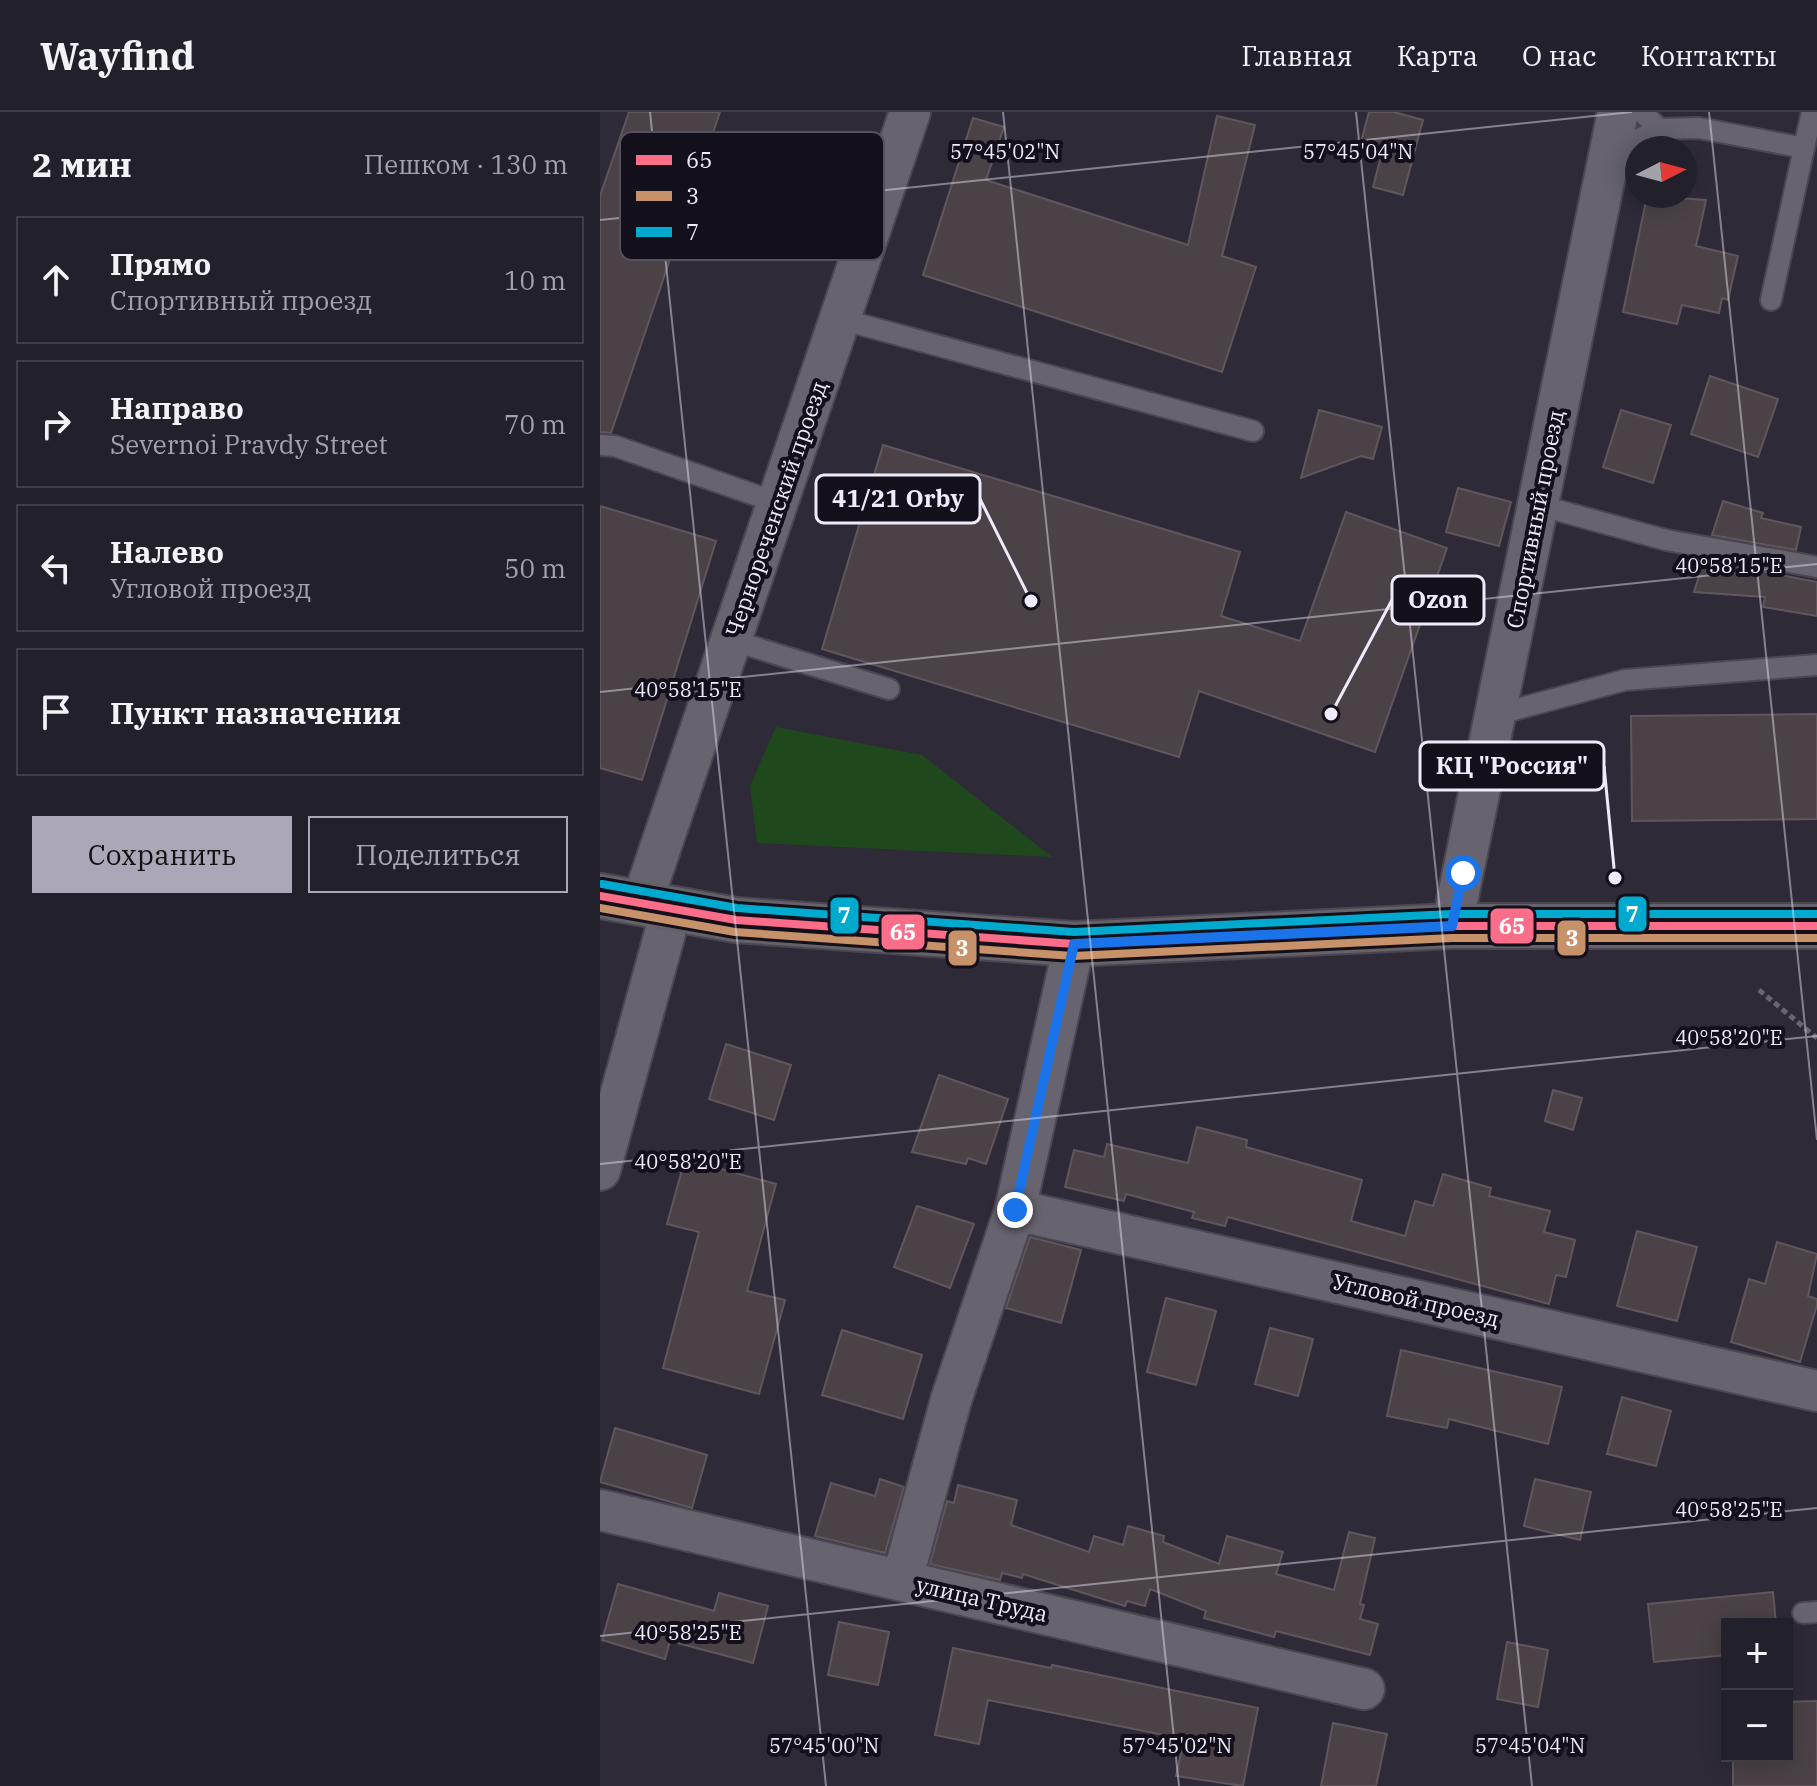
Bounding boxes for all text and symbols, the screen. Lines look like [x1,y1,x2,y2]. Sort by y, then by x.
text: Wayfind [40,31,195,80]
text: Главная [1241,37,1353,74]
text: Карта [1397,37,1478,74]
text: О нас [1522,37,1597,74]
text: Контакты [1641,37,1777,74]
legend [620,132,884,260]
north arrow [1625,136,1697,208]
text: 57°45'02"N [950,138,1060,165]
text: 57°45'04"N [1303,138,1413,165]
text: 2 мин [32,142,132,186]
text: 65 [686,145,712,174]
text: Пешком · 130 m [364,147,568,181]
text: 3 [686,181,699,210]
text: 7 [686,217,699,246]
text: Прямо [110,244,211,283]
icon: ahead [34,258,78,302]
text: 10 m [504,263,566,297]
text: Спортивный проезд [110,283,372,317]
street label: Чернореченский проезд [718,377,833,641]
text: Направо [110,388,244,427]
icon: right [34,402,78,446]
text: 70 m [504,407,566,441]
street label: Спортивный проезд [1499,407,1570,631]
text: Severnoi Pravdy Street [110,427,388,461]
callout: 41/21 Orby [816,475,980,523]
text: 41/21 Orby [832,482,964,514]
text: Налево [110,532,224,571]
icon: left [34,546,78,590]
text: 50 m [504,551,566,585]
text: 40°58'15"E [1675,552,1783,579]
text: Угловой проезд [110,571,311,605]
callout: Ozon [1392,576,1484,624]
text: Ozon [1408,583,1468,615]
text: 40°58'15"E [634,676,742,703]
icon: arrive [34,690,78,734]
text: Пункт назначения [110,693,401,732]
callout: КЦ "Россия" [1420,742,1604,790]
text: КЦ "Россия" [1436,749,1588,781]
button: Сохранить [32,816,292,893]
button: Поделиться [308,816,568,893]
route start [1445,855,1481,891]
line badge: 7 [1617,895,1648,933]
line badge: 7 [829,896,860,935]
text: 7 [1625,899,1639,928]
text: 7 [837,900,851,929]
line badge: 65 [1489,907,1535,945]
text: 65 [1499,911,1525,940]
line badge: 65 [880,913,926,951]
text: 65 [890,917,916,946]
line badge: 3 [1556,919,1587,957]
text: 3 [1565,923,1579,952]
line badge: 3 [947,929,978,967]
text: 3 [955,933,969,962]
text: 40°58'20"E [1675,1024,1783,1051]
text: 40°58'20"E [634,1148,742,1175]
route end [997,1192,1033,1228]
street label: Угловой проезд [1330,1266,1502,1333]
text: 40°58'25"E [1675,1496,1783,1523]
street label: улица Труда [914,1569,1051,1628]
map controls [1721,1618,1793,1762]
button: + [1721,1618,1793,1690]
text: 40°58'25"E [634,1619,742,1646]
button: − [1721,1690,1793,1762]
text: 57°45'00"N [769,1732,879,1759]
text: 57°45'02"N [1122,1732,1232,1759]
text: 57°45'04"N [1475,1732,1585,1759]

